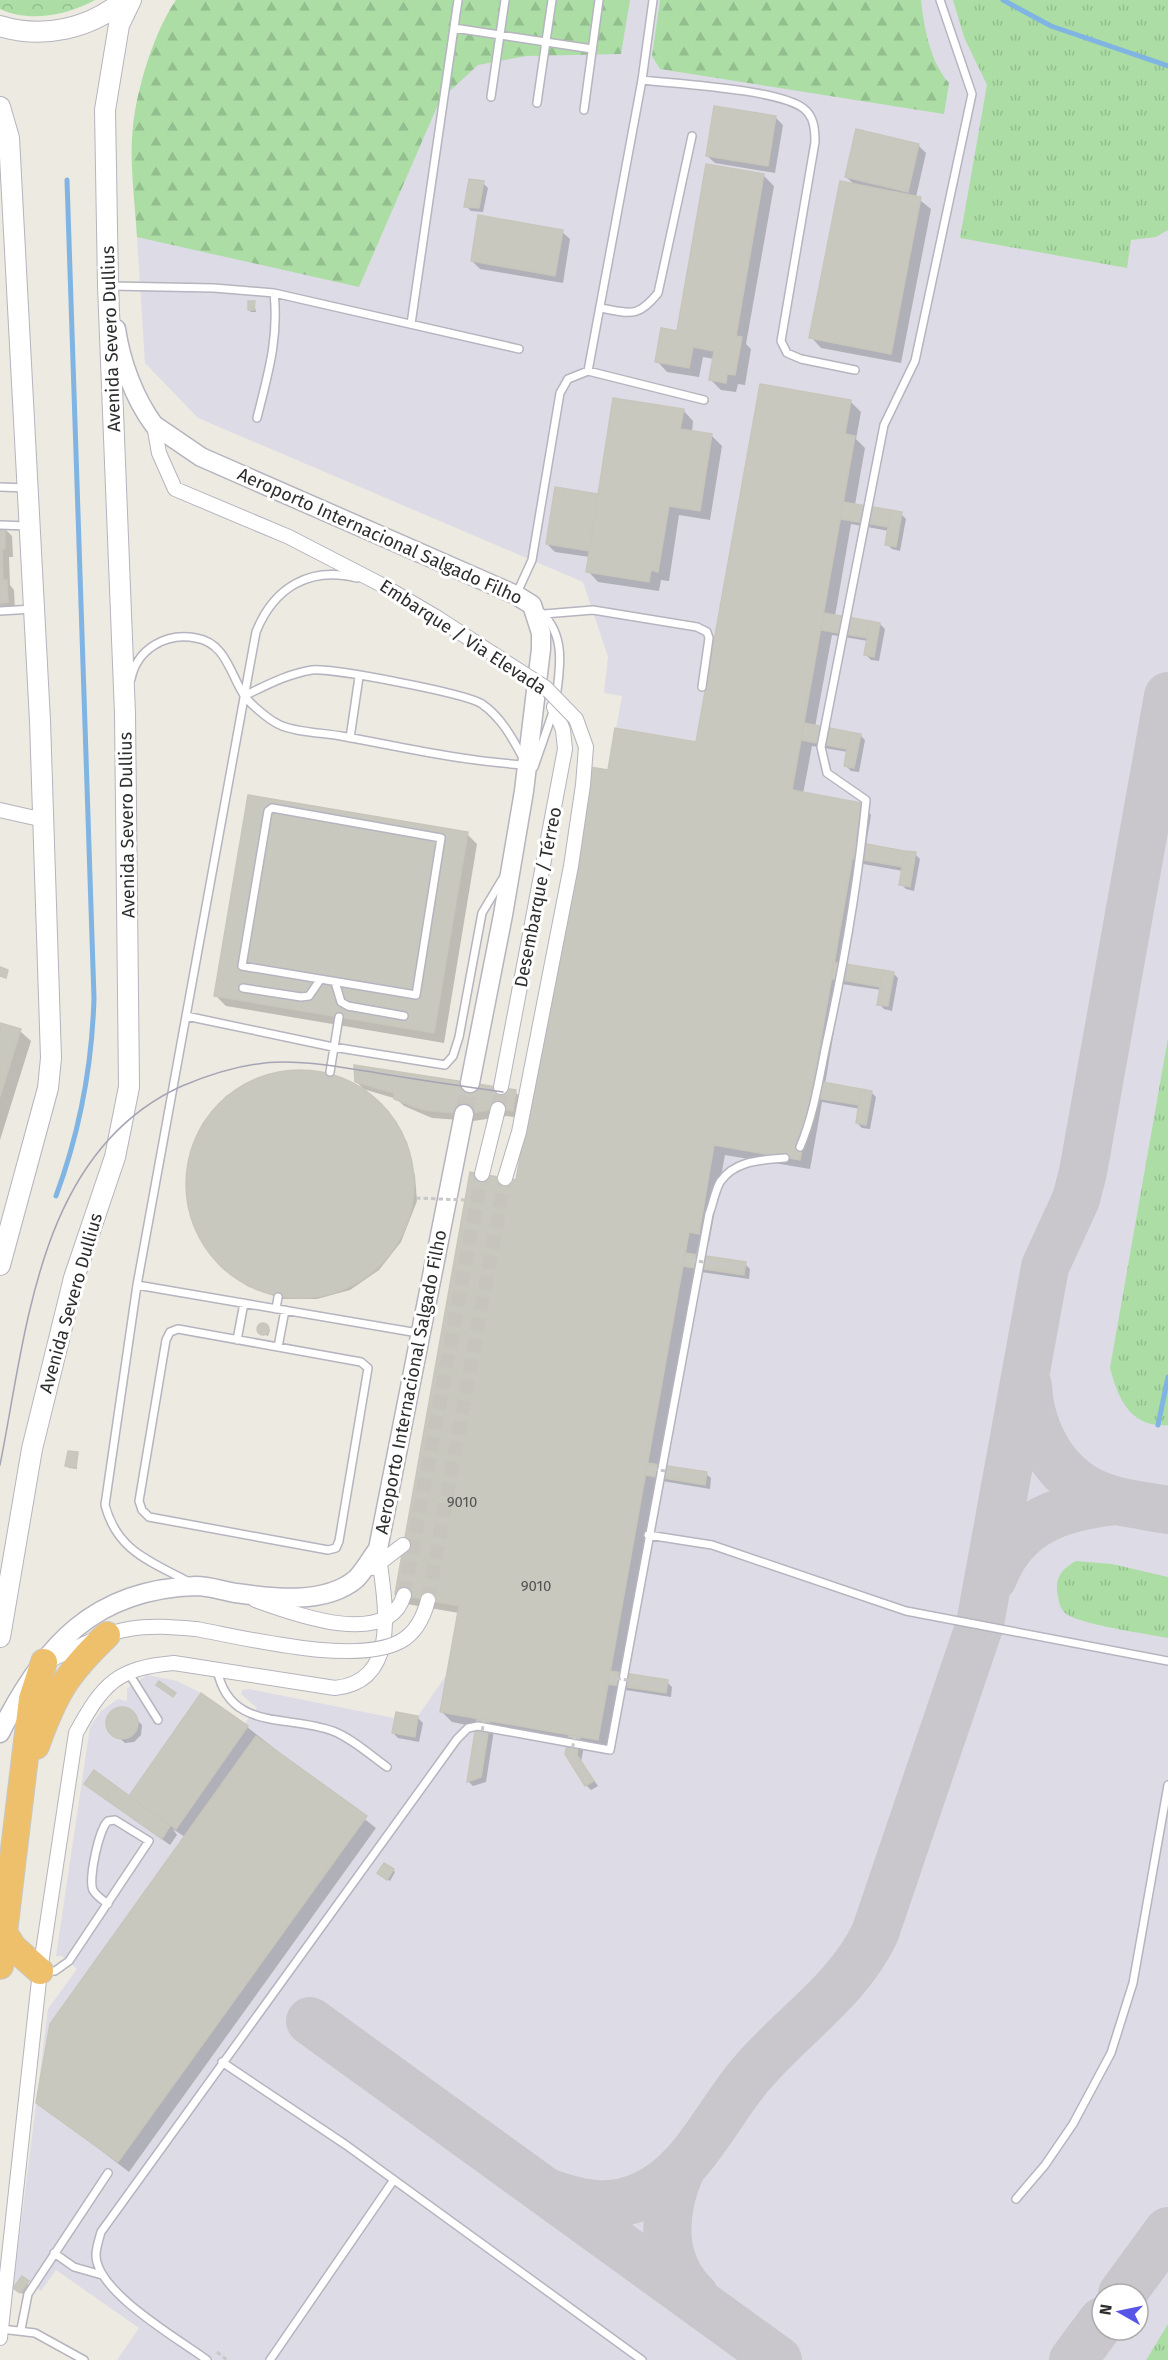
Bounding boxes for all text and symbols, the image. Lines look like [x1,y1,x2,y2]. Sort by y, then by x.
street label: Avenida Severo Dullius [97,246,125,432]
street label: Aeroporto Internacional Salgado Filho [234,463,526,609]
street label: Embarque / Via Elevada [375,575,551,699]
street label: Avenida Severo Dullius [114,732,140,918]
street label: Desembarque / Térreo [510,805,566,989]
street label: Avenida Severo Dullius [35,1210,107,1396]
street label: Aeroporto Internacional Salgado Filho [371,1228,451,1536]
house number: 9010 [447,1493,477,1511]
house number: 9010 [521,1577,551,1595]
north arrow [1090,2282,1150,2342]
text: N [1095,2303,1116,2316]

